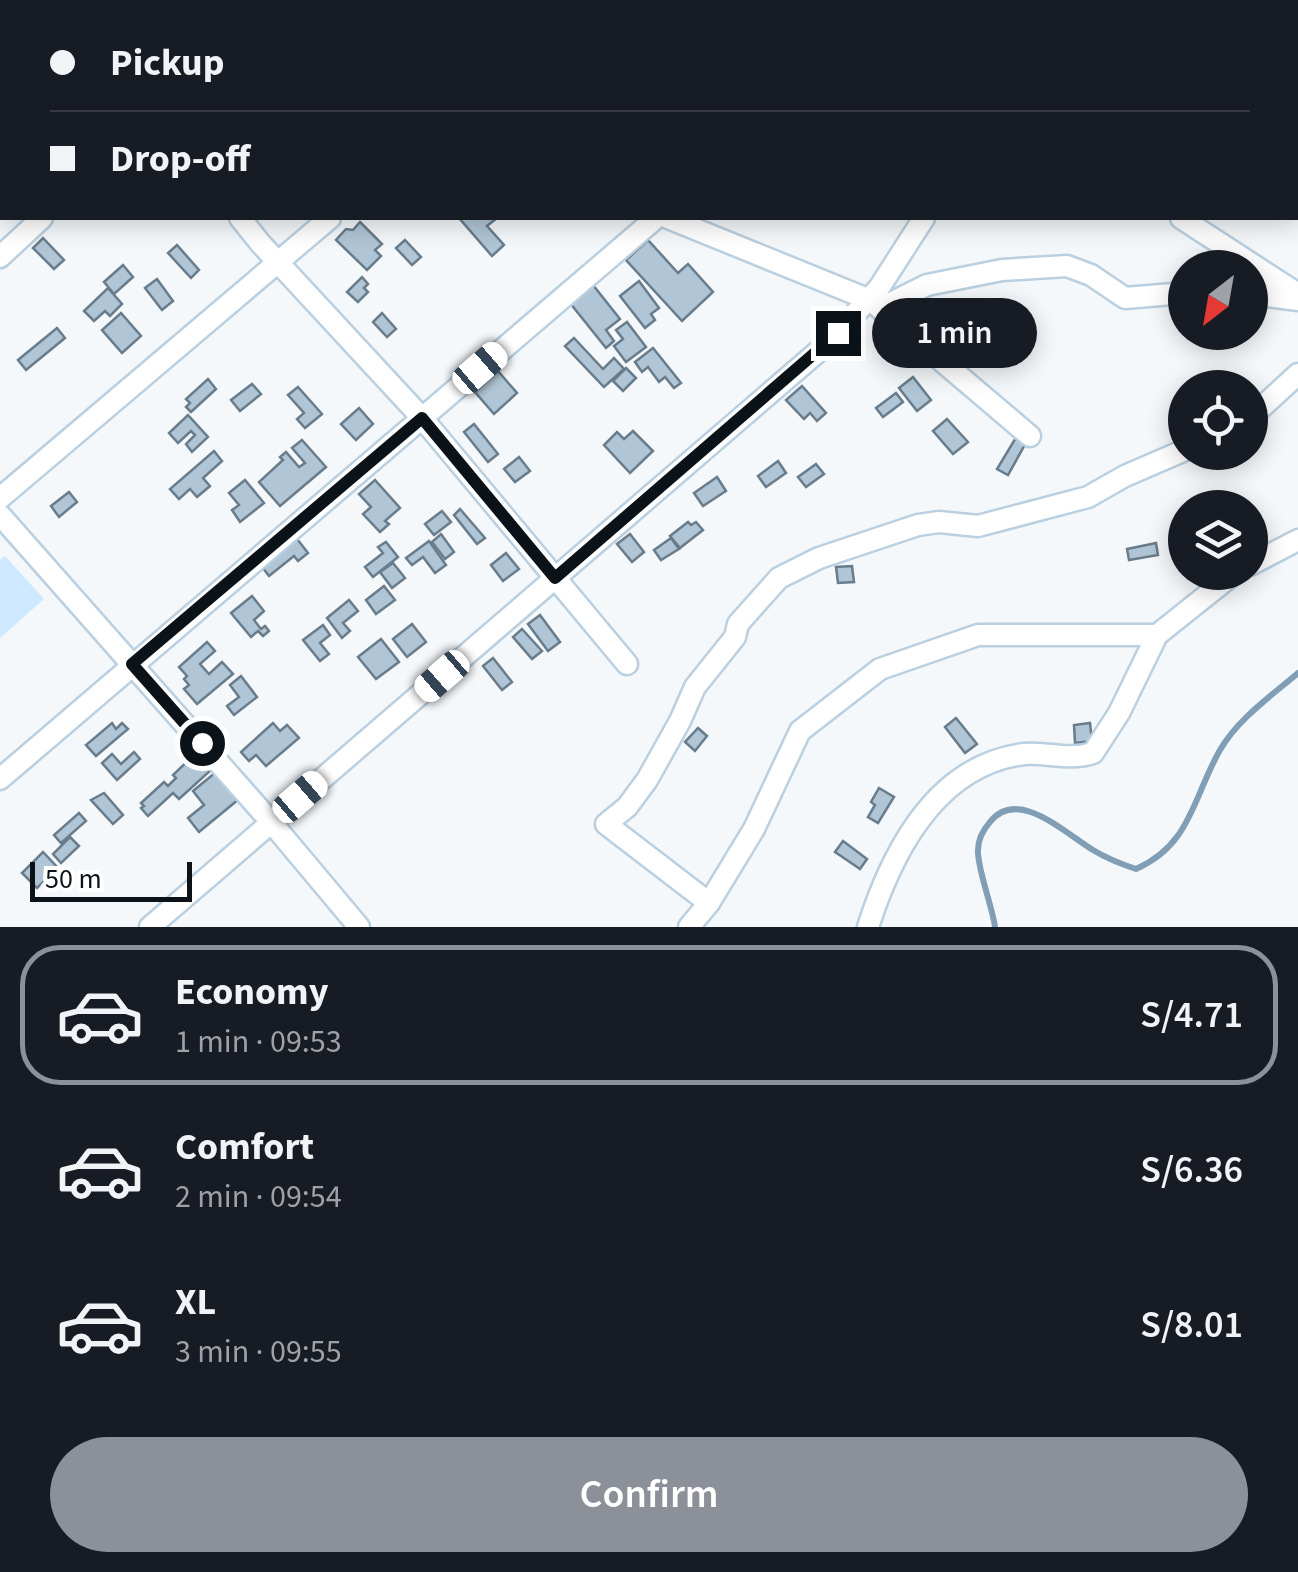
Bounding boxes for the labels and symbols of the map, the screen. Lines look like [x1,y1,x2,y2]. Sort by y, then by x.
north arrow [1168,250,1268,350]
callout: 1 min [873,298,1038,368]
route end [816,311,861,356]
car [448,337,512,399]
car [410,645,474,707]
route start [180,721,225,766]
car [268,766,332,828]
scale bar [30,857,192,901]

